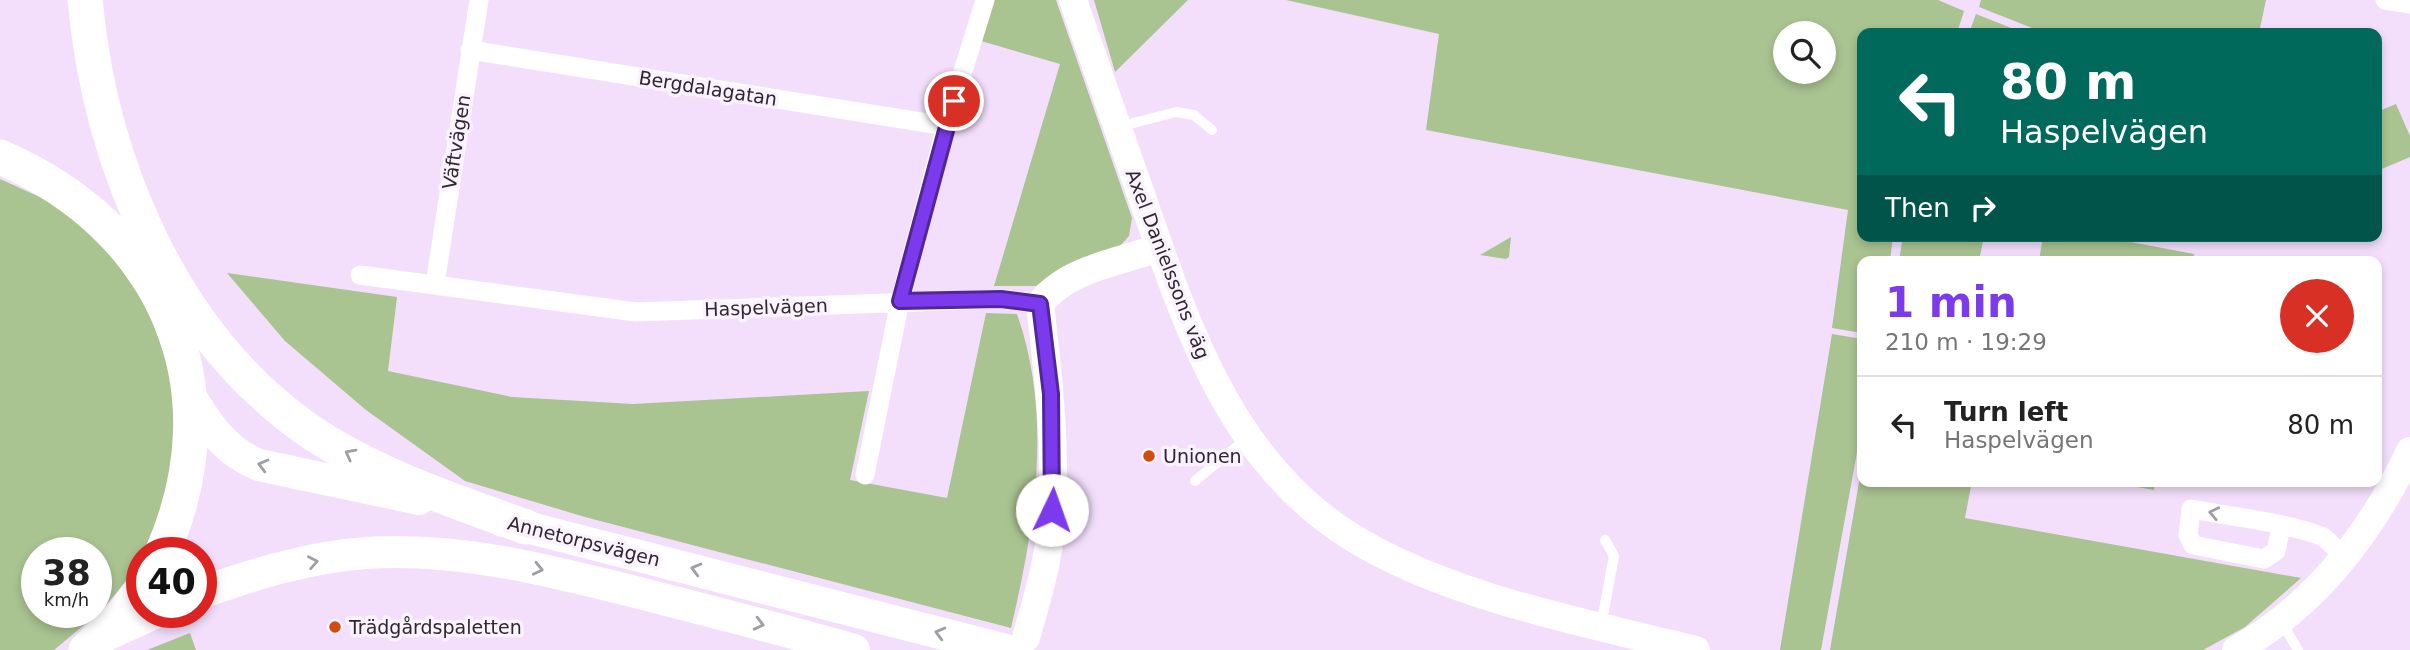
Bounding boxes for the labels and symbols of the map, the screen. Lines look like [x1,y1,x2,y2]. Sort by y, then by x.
street label: Bergdalagatan [637,66,779,110]
pin [924,71,984,131]
street label: Väftvägen [438,93,474,191]
street label: Axel Danielssons väg [1122,166,1214,362]
street label: Haspelvägen [704,294,828,320]
place label: Unionen [1163,445,1242,467]
marker: Unionen [1141,448,1157,464]
one-way arrow [344,449,357,462]
one-way arrow [257,458,269,473]
position arrow [1015,473,1089,547]
one-way arrow [2208,507,2220,522]
street label: Annetorpsvägen [506,511,662,571]
speed limit sign: 40 [126,537,217,628]
one-way arrow [307,555,319,570]
one-way arrow [532,561,544,575]
one-way arrow [691,563,703,578]
place label: Trädgårdspaletten [348,616,522,638]
one-way arrow [753,616,765,630]
marker: Trädgårdspaletten [327,619,343,635]
one-way arrow [935,627,947,641]

